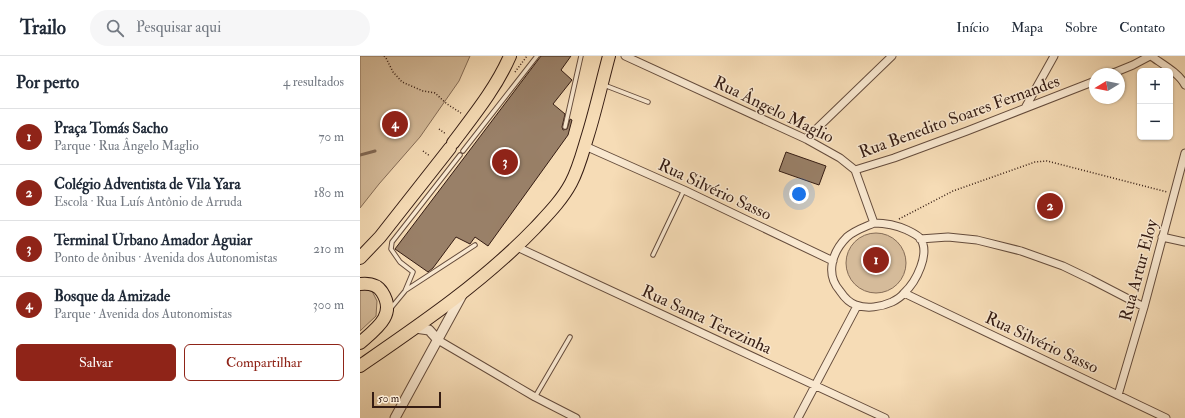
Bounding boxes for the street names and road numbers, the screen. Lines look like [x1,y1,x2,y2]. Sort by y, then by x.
street label: Rua Ângelo Maglio [710,70,838,148]
street label: Rua Benedito Soares Fernandes [856,70,1063,163]
street label: Rua Silvério Sasso [655,154,775,225]
street label: Rua Artur Eloy [1115,216,1163,324]
street label: Rua Santa Terezinha [638,280,776,359]
street label: Rua Silvério Sasso [982,307,1102,378]

